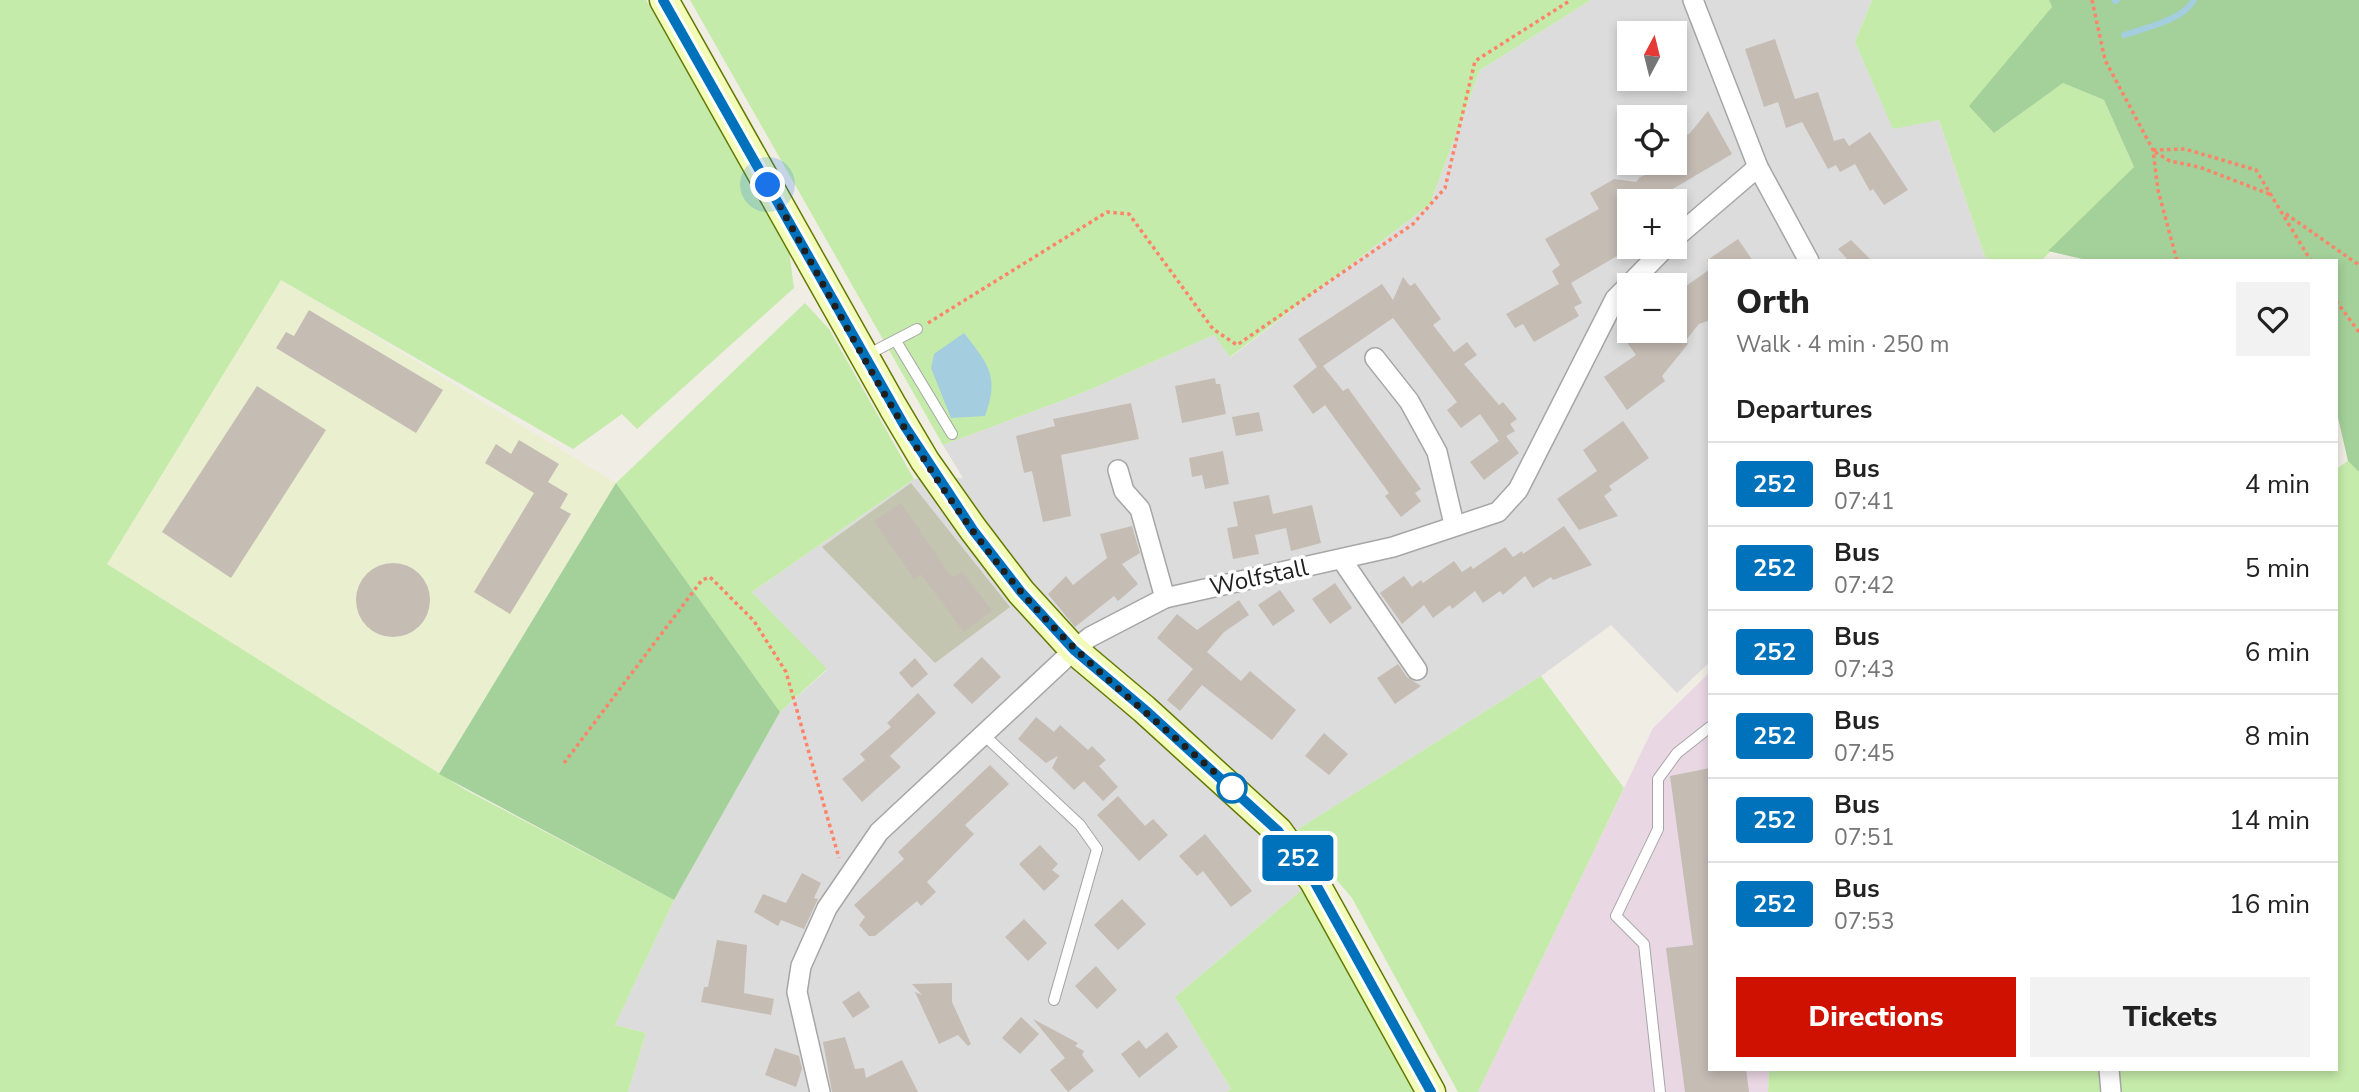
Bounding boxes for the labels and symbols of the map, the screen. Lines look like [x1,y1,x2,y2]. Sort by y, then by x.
north arrow [1617,21,1687,91]
your location [750,167,785,202]
street label: Wolfstall [1207,551,1311,603]
unlabelled marker [1217,773,1247,803]
line badge: 252 [1258,835,1338,881]

